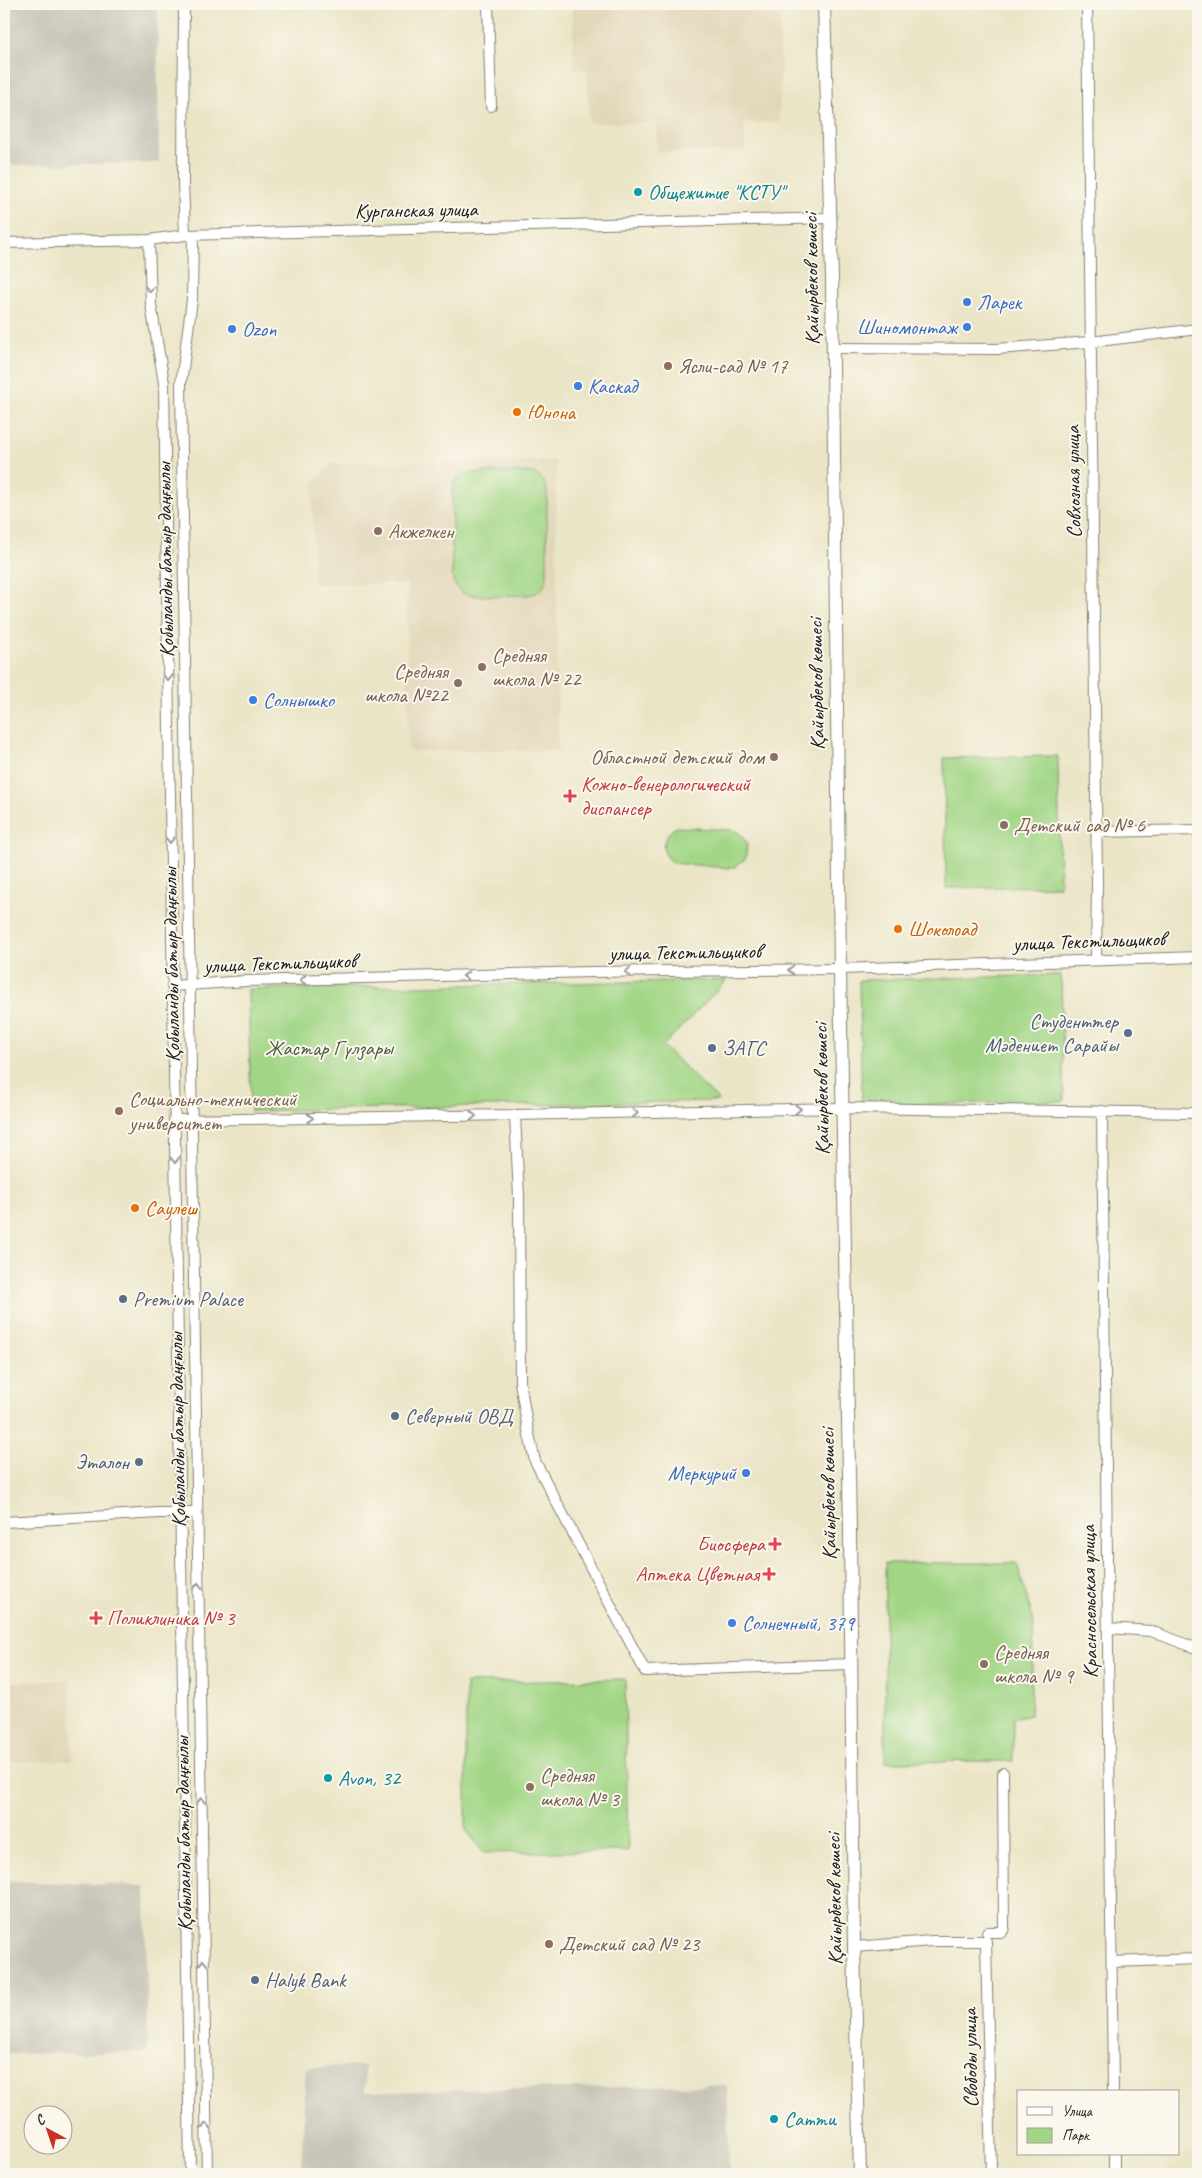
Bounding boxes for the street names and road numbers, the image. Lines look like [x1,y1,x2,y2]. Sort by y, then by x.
street label: Курганская улица [354,196,480,224]
street label: Қайырбеков көшесі [797,210,825,345]
street label: Совхозная улица [1059,424,1087,538]
street label: Қобыланды батыр даңғылы [150,461,180,658]
street label: Қайырбеков көшесі [802,615,830,750]
street label: Қобыланды батыр даңғылы [156,866,186,1063]
street label: улица Текстильщиков [1010,925,1170,957]
street label: улица Текстильщиков [607,938,766,966]
street label: улица Текстильщиков [201,947,361,979]
street label: Қайырбеков көшесі [807,1020,835,1155]
street label: Қобыланды батыр даңғылы [162,1331,192,1528]
street label: Қайырбеков көшесі [814,1425,842,1560]
street label: Красносельская улица [1075,1524,1103,1679]
street label: Қобыланды батыр даңғылы [168,1735,198,1932]
street label: Қайырбеков көшесі [820,1830,848,1965]
street label: Свободы улица [956,2006,984,2108]

